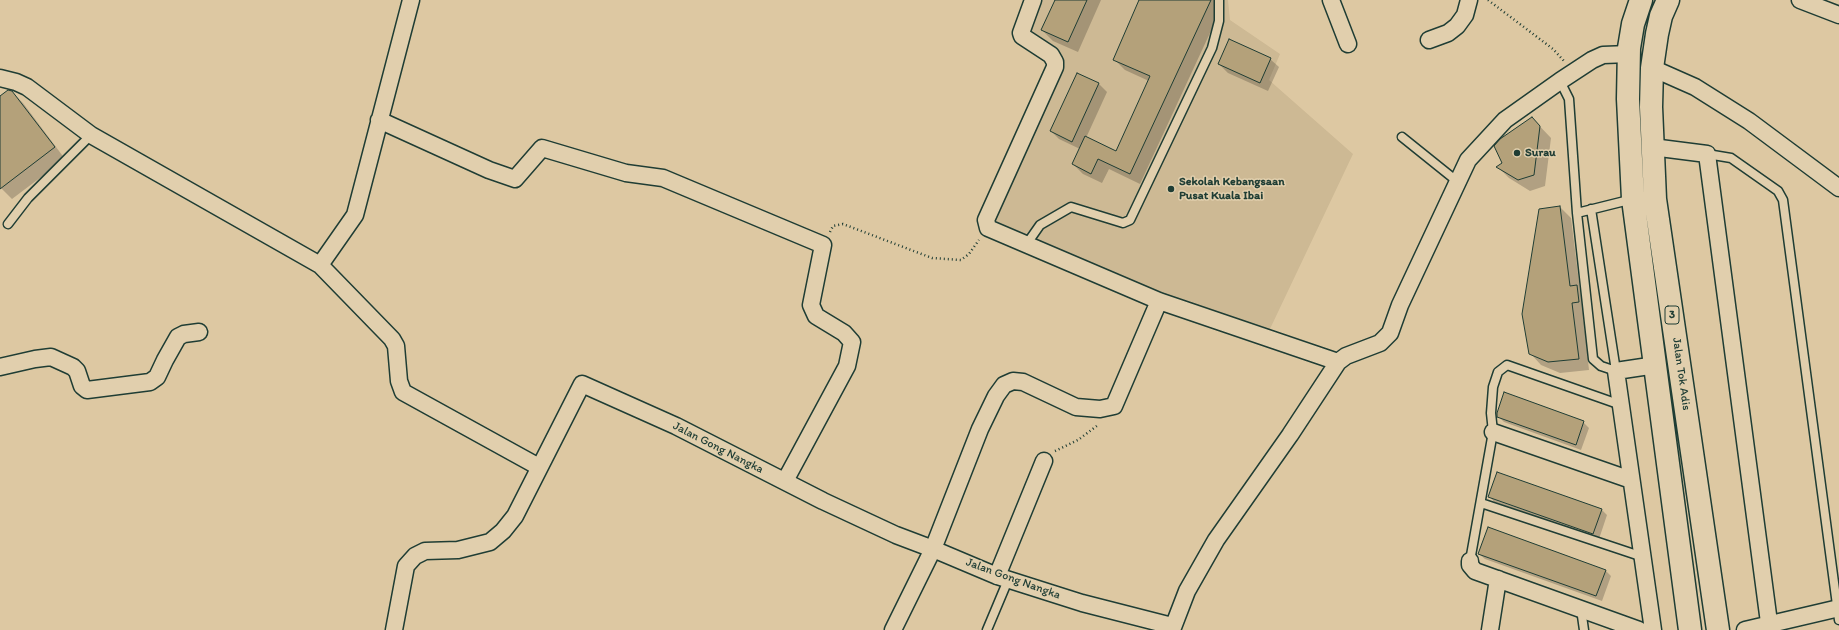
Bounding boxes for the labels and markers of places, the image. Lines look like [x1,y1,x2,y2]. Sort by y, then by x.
place label: Surau [1525,146,1556,160]
marker: Surau [1512,148,1522,158]
place label: Sekolah Kebangsaan Pusat Kuala Ibai [1179,175,1285,203]
marker: Sekolah Kebangsaan Pusat Kuala Ibai [1166,184,1176,194]

